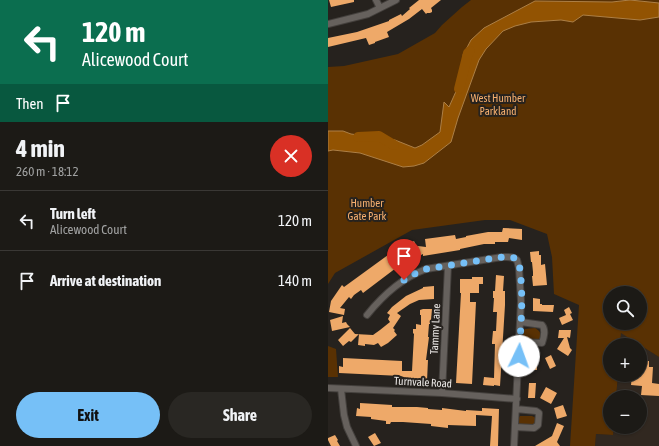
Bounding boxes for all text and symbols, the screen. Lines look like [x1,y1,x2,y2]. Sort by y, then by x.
icon: left [16,16,68,68]
text: 120 m [82,16,145,48]
text: Alicewood Court [82,49,188,70]
icon: arrive [52,92,74,114]
park label: West Humber Parkland [471,92,526,117]
text: Then [16,95,44,112]
text: 4 min [16,135,65,162]
button: close [270,135,312,177]
text: 260 m · 18:12 [16,164,79,179]
park label: Humber Gate Park [348,197,387,222]
text: Turn left [50,205,96,222]
icon: left [16,210,38,232]
text: 120 m [278,212,312,229]
text: Alicewood Court [50,222,127,237]
pin [387,239,421,280]
icon: arrive [393,245,415,267]
icon: arrive [16,270,38,292]
text: Arrive at destination [50,272,161,289]
text: 140 m [278,272,312,289]
map controls [603,286,647,434]
button: search [603,286,647,330]
street label: Tammy Lane [428,303,442,355]
position arrow [498,335,540,377]
button: + [603,338,647,382]
street label: Turnvale Road [394,374,452,390]
button: − [603,390,647,434]
button: Exit [16,392,160,438]
button: Share [168,392,312,438]

